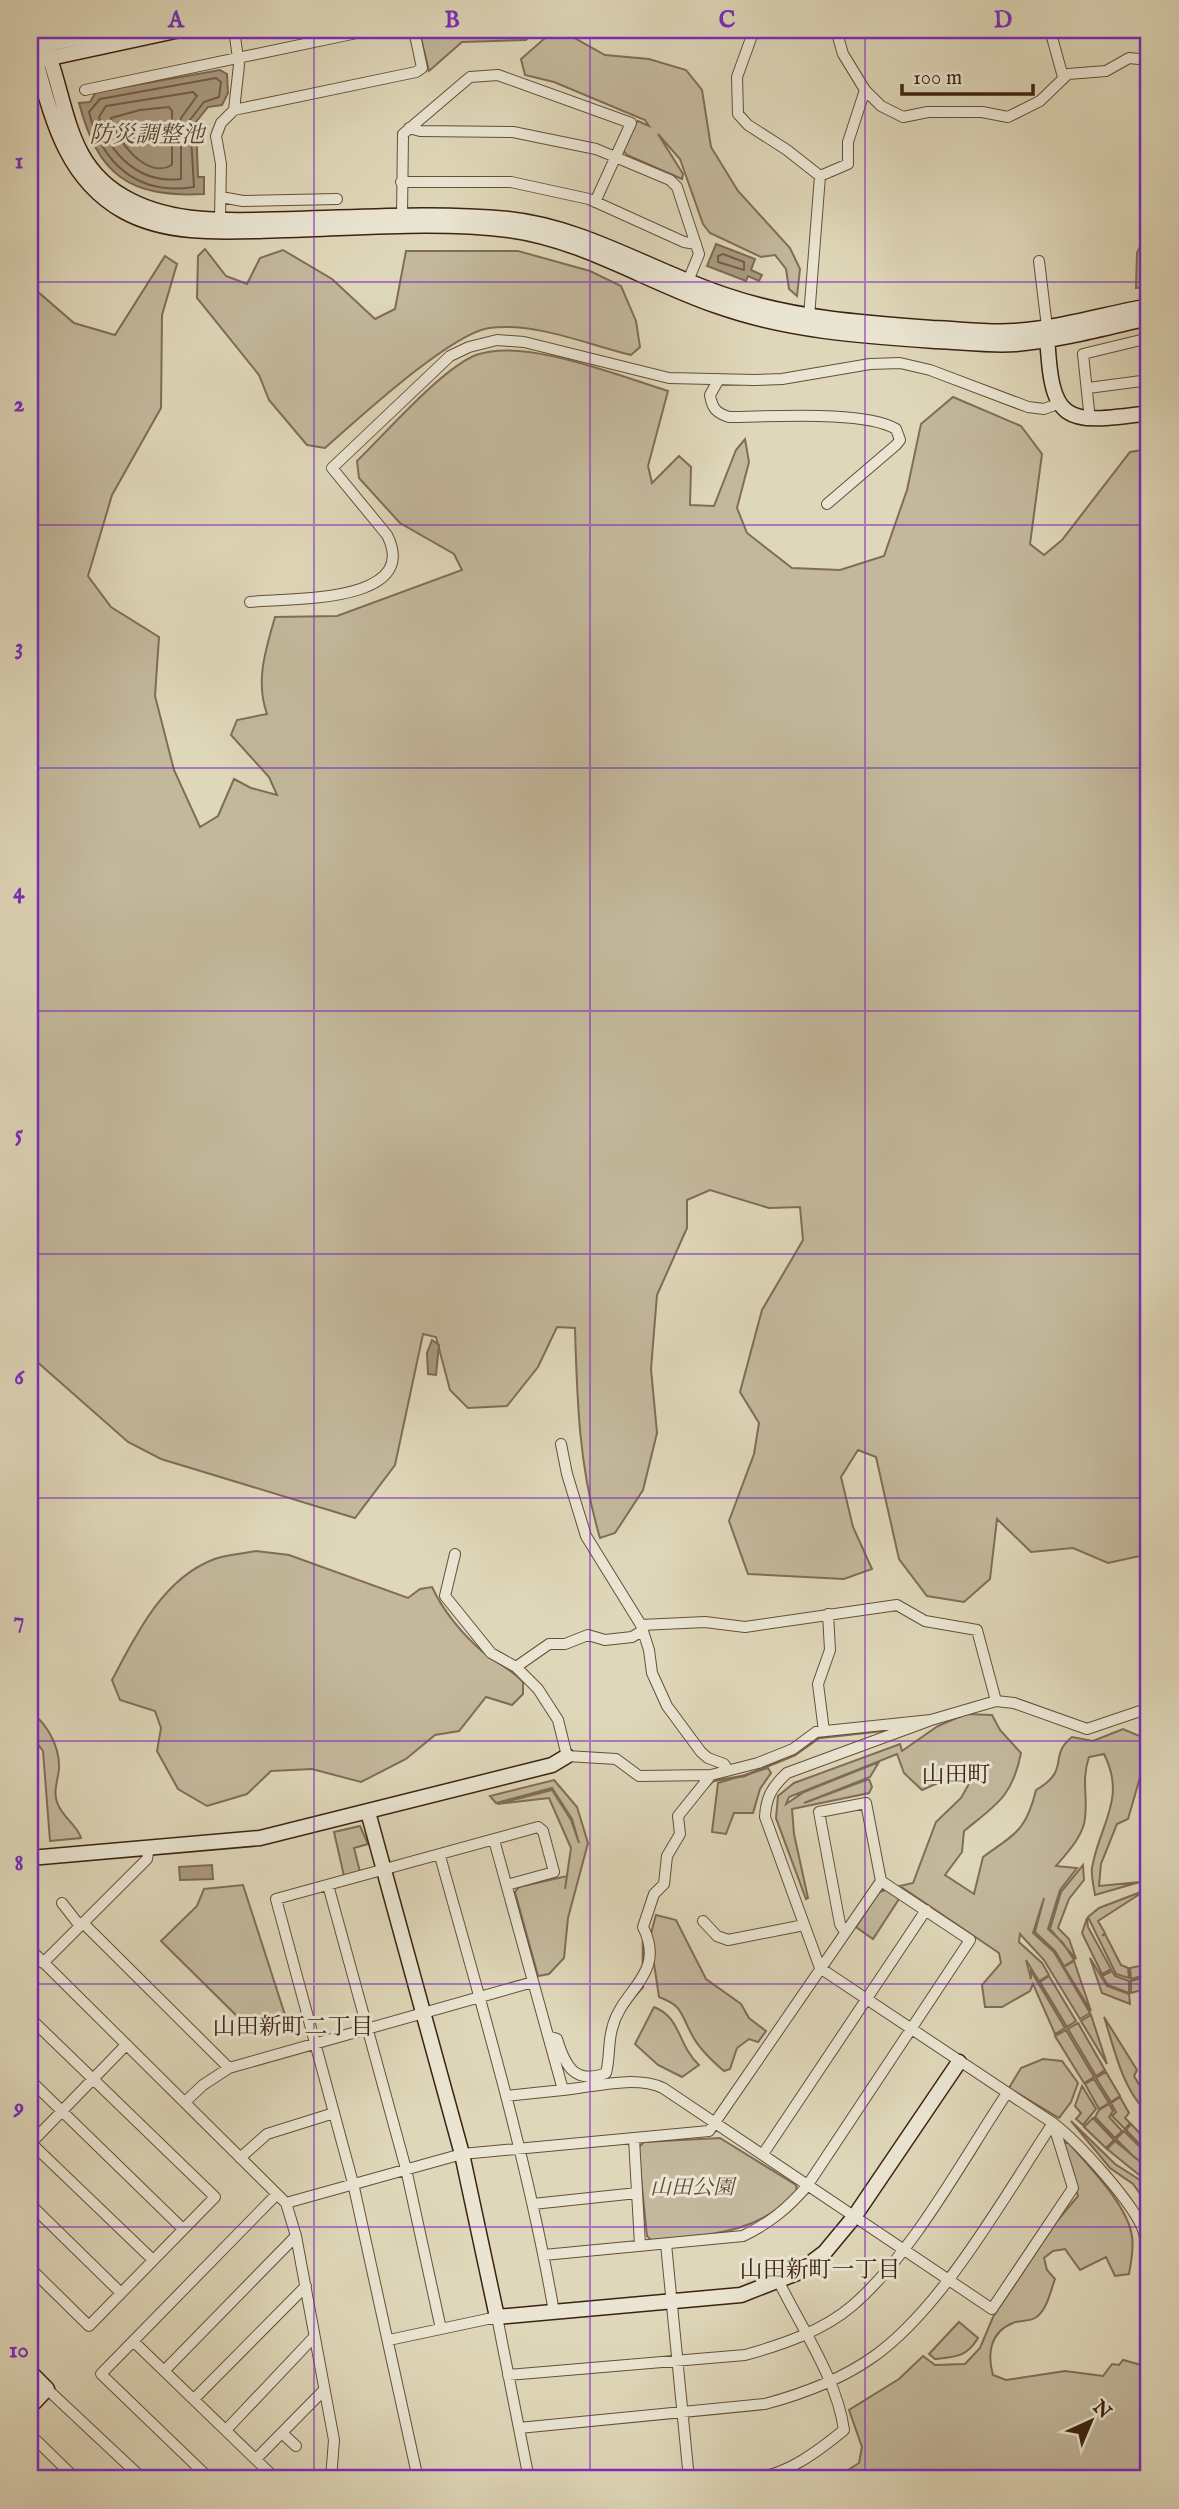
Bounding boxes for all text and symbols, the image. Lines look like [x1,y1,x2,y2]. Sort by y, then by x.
text: A [167,6,185,35]
text: B [444,6,460,35]
text: C [719,6,736,35]
text: D [994,6,1012,35]
scale bar [902,52,1034,96]
text: 100 m [913,65,962,92]
water label: 防災調整池 [90,121,208,150]
text: 1 [15,147,23,176]
text: 2 [14,390,25,419]
text: 3 [15,633,23,662]
text: 4 [13,877,25,906]
text: 5 [15,1120,24,1149]
text: 6 [14,1363,25,1392]
text: 7 [14,1606,24,1635]
district label: 山田町 [922,1761,991,1790]
text: 8 [14,1849,24,1878]
district label: 山田新町二丁目 [213,2013,374,2042]
text: 9 [13,2093,24,2122]
park label: 山田公園 [650,2175,737,2202]
district label: 山田新町一丁目 [740,2256,901,2285]
text: 10 [9,2336,29,2365]
north arrow [1056,2386,1126,2456]
text: N [1086,2395,1116,2425]

